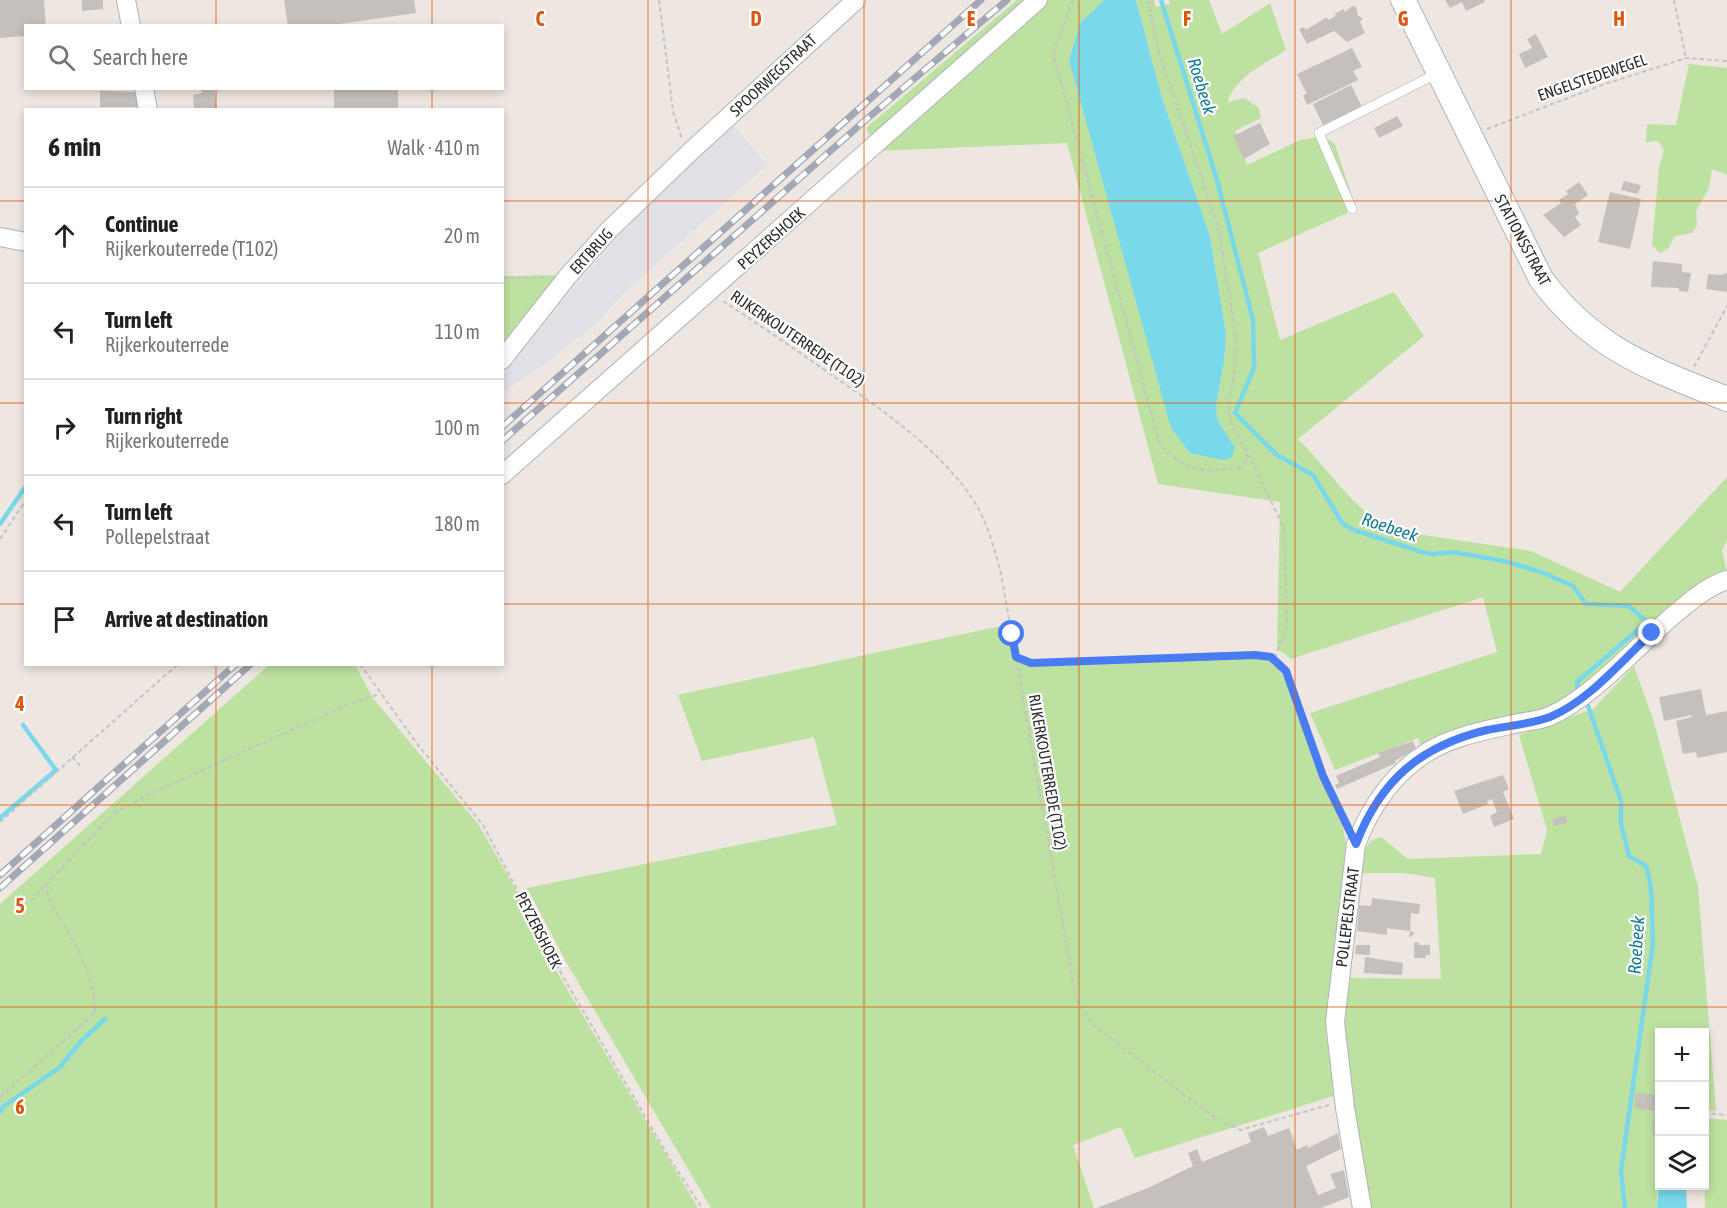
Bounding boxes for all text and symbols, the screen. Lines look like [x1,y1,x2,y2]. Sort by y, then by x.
text: C [536,7,545,30]
text: D [750,7,762,30]
text: E [967,7,976,30]
text: F [1183,7,1191,30]
text: G [1398,7,1409,30]
text: H [1613,7,1625,30]
search box [24,24,504,90]
street label: SPOORWEGSTRAAT [726,30,820,120]
icon: search [45,41,78,74]
text: Search here [93,44,188,70]
street label: ENGELSTEDEWEGEL [1535,50,1650,104]
water label: Roebeek [1183,55,1221,118]
text: 6 min [48,132,101,162]
text: Walk · 410 m [388,136,480,159]
street label: STATIONSSTRAAT [1491,191,1555,289]
street label: PEYZERSHOEK [734,203,808,273]
text: Continue [105,211,179,237]
icon: ahead [48,219,81,252]
text: 20 m [444,224,480,247]
street label: ERTBRUG [566,224,616,278]
text: Rijkerkouterrede (T102) [105,237,278,260]
street label: RIJKERKOUTERREDE (T102) [727,286,869,391]
text: Turn left [105,307,172,333]
icon: left [48,315,81,348]
text: 110 m [435,320,480,343]
text: Rijkerkouterrede [105,333,229,356]
text: Turn right [105,403,182,429]
icon: right [48,411,81,444]
text: 100 m [435,416,480,439]
text: Rijkerkouterrede [105,429,229,452]
text: Turn left [105,499,172,525]
icon: left [48,507,81,540]
water label: Roebeek [1359,508,1422,546]
text: 180 m [435,512,480,535]
text: Pollepelstraat [105,525,210,548]
icon: arrive [48,603,81,636]
text: Arrive at destination [105,606,268,632]
route end [1638,619,1664,645]
route start [998,620,1024,646]
text: 4 [14,692,25,715]
street label: RIJKERKOUTERREDE (T102) [1024,693,1071,852]
street label: POLLEPELSTRAAT [1332,866,1362,968]
street label: PEYZERSHOEK [512,889,566,972]
text: 5 [15,894,25,917]
water label: Roebeek [1623,914,1649,975]
map controls [1655,1028,1709,1190]
button: + [1655,1028,1709,1082]
button: − [1655,1082,1709,1136]
text: 6 [15,1095,25,1118]
button: layers [1655,1136,1709,1190]

